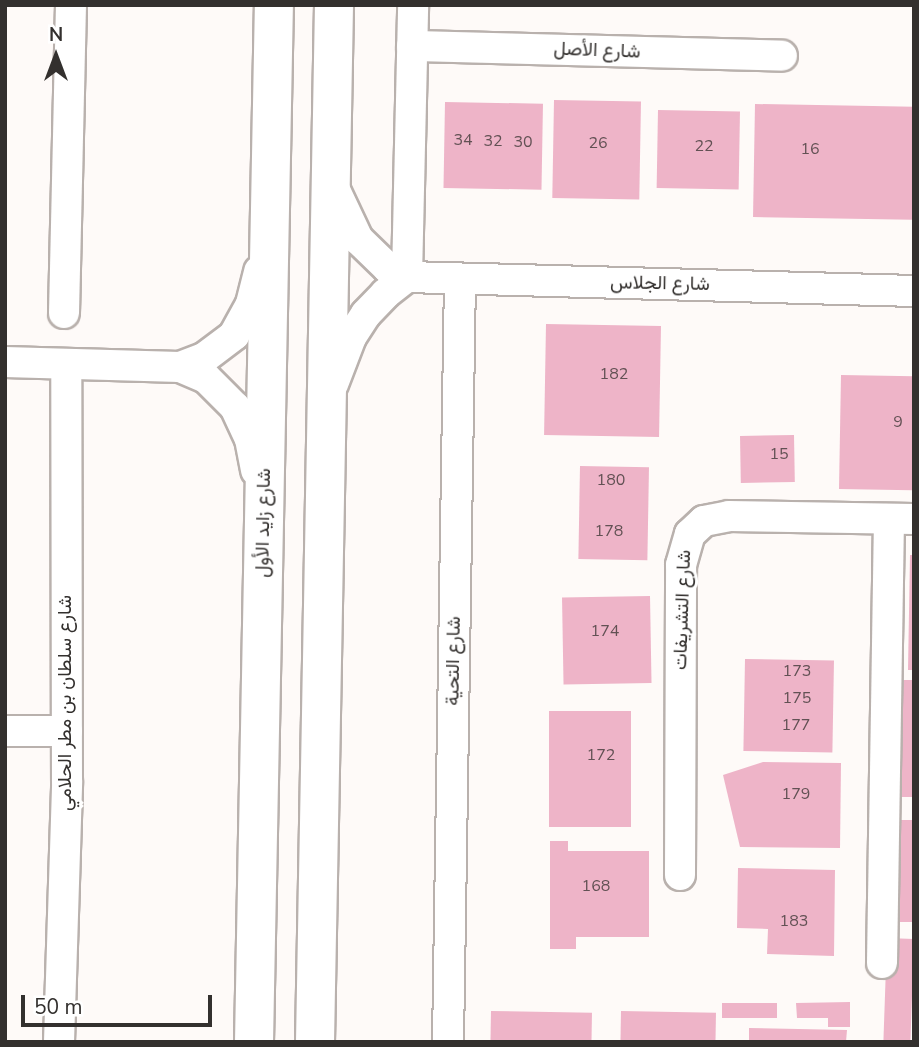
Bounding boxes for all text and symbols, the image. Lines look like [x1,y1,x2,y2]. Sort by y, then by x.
north arrow [21,21,91,91]
text: N [49,22,63,48]
street label: شارع الأصل [553,38,641,64]
house number: 34 [453,130,473,150]
house number: 32 [483,131,503,151]
house number: 30 [513,132,533,152]
house number: 26 [588,133,608,153]
house number: 22 [694,136,714,156]
house number: 16 [800,139,820,159]
street label: شارع الجلاس [610,272,710,296]
house number: 182 [600,364,628,384]
house number: 9 [893,412,903,432]
house number: 15 [769,444,789,464]
street label: شارع زايد الأول [252,468,276,578]
house number: 180 [597,470,625,490]
house number: 178 [595,521,623,541]
street label: شارع التشريفات [670,550,696,670]
street label: شارع سلطان بن مطر الحلامي [55,595,77,811]
street label: شارع التحية [442,616,466,706]
house number: 174 [591,621,619,641]
house number: 173 [783,661,811,681]
house number: 175 [783,688,811,708]
house number: 177 [782,715,810,735]
house number: 172 [587,745,615,765]
house number: 179 [782,784,810,804]
house number: 168 [582,876,610,896]
house number: 183 [780,911,808,931]
scale bar [24,981,215,1025]
text: 50 m [34,993,83,1021]

